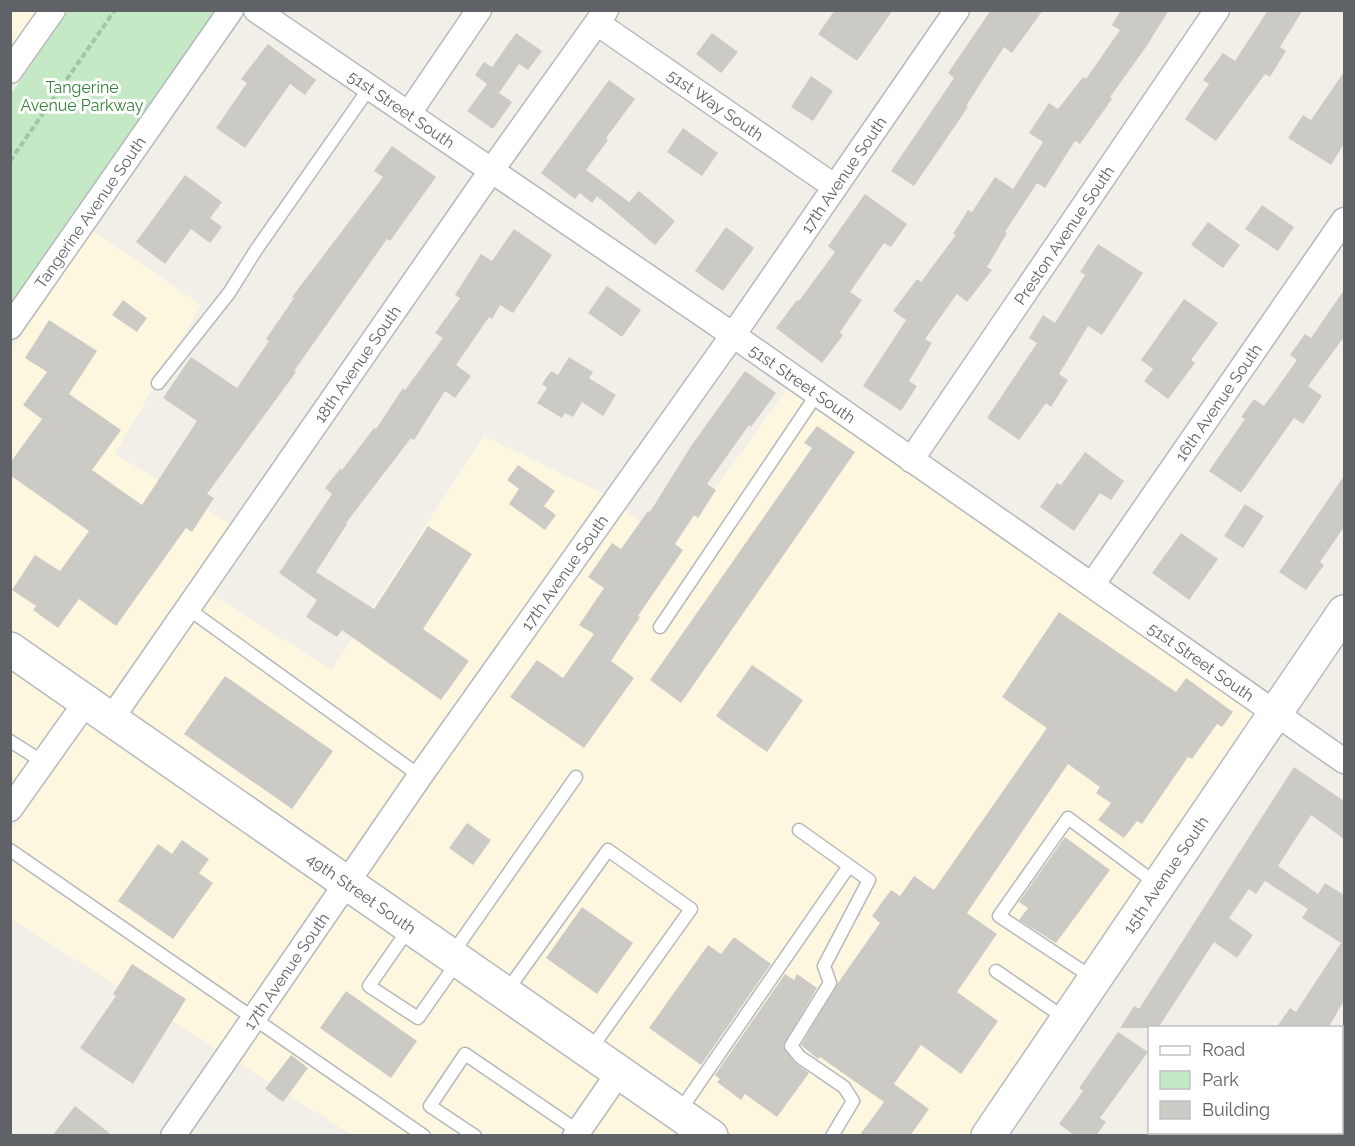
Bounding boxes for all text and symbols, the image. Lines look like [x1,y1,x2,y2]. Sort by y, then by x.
street label: 51st Way South [664,65,767,145]
street label: 51st Street South [344,67,458,152]
park label: Tangerine Avenue Parkway [21,78,144,115]
street label: 17th Avenue South [797,113,891,237]
street label: Tangerine Avenue South [31,133,150,292]
street label: Preston Avenue South [1010,162,1118,308]
street label: 18th Avenue South [310,302,405,427]
street label: 51st Street South [746,340,859,427]
street label: 16th Avenue South [1171,340,1266,465]
street label: 17th Avenue South [517,511,612,634]
street label: 51st Street South [1144,618,1258,705]
street label: 15th Avenue South [1119,813,1213,937]
street label: 49th Street South [303,849,420,938]
street label: 17th Avenue South [240,909,333,1033]
legend [1148,1026,1343,1134]
text: Road [1202,1039,1245,1060]
text: Park [1202,1069,1239,1090]
text: Building [1202,1099,1270,1120]

